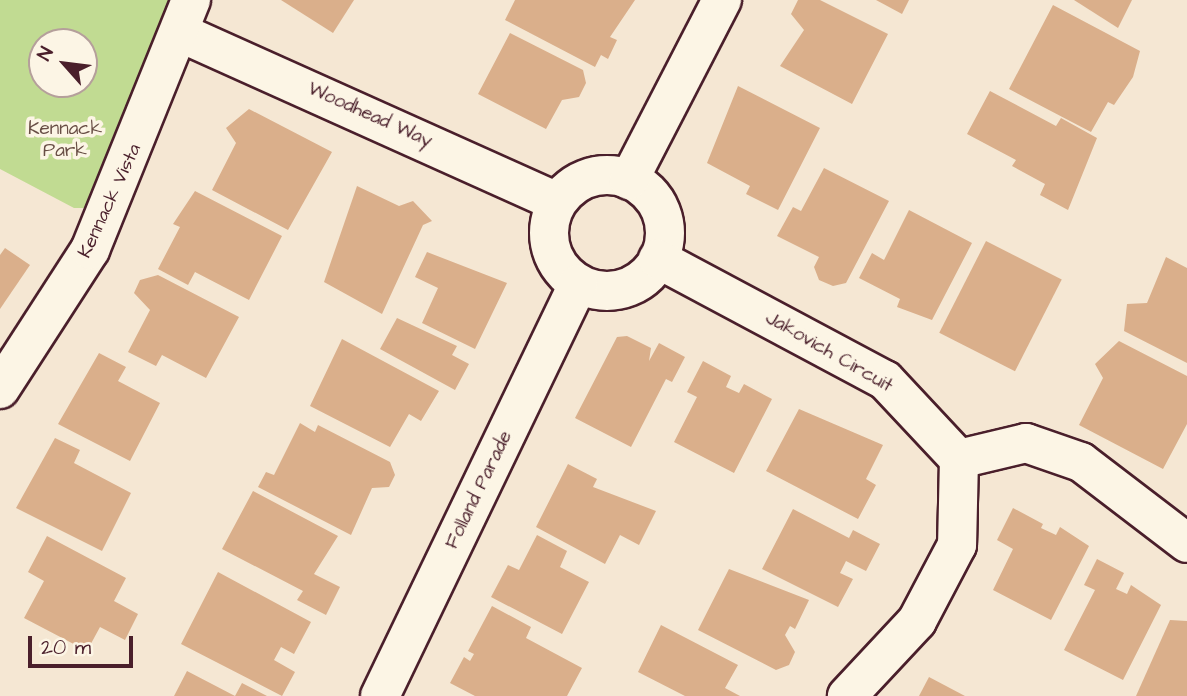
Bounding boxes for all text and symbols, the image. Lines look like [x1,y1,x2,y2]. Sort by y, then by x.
north arrow [28,28,98,98]
text: N [31,42,60,65]
street label: Woodhead Way [304,77,436,153]
park label: Kennack Park [28,118,102,162]
street label: Kennack Vista [74,140,146,262]
street label: Jakovich Circuit [761,306,897,398]
street label: Folland Parade [441,427,517,553]
scale bar [32,622,136,666]
text: 20 m [41,633,91,662]

